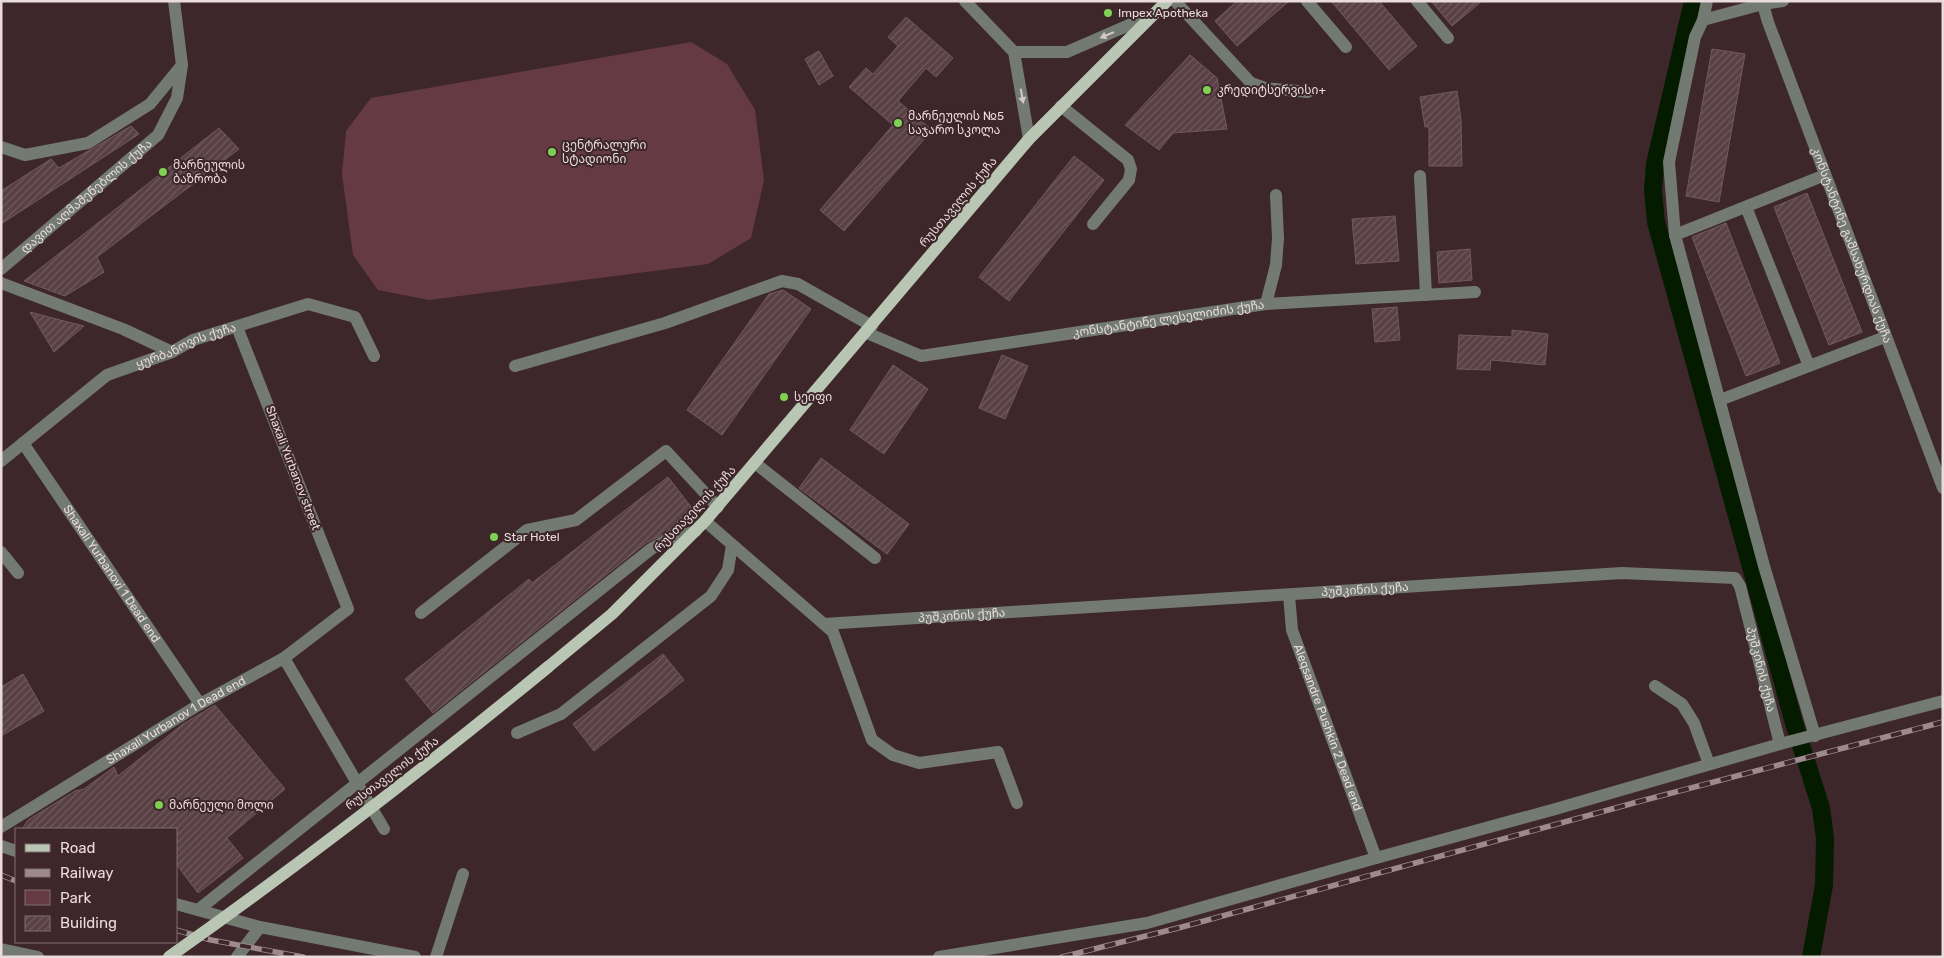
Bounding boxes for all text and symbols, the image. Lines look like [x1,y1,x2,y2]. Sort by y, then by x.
place label: Impex Apotheka [1118,6,1208,20]
marker: Impex Apotheka [1102,7,1114,19]
one-way arrow [1100,31,1114,39]
place label: კრედიტსერვისი+ [1217,83,1326,98]
marker: კრედიტსერვისი+ [1201,84,1213,96]
one-way arrow [1018,88,1026,104]
place label: მარნეულის №5 საჯარო სკოლა [908,109,1004,138]
marker: მარნეულის №5 საჯარო სკოლა [892,117,904,129]
street label: დავით აღმაშენებლის ქუჩა [18,136,155,257]
place label: ცენტრალური სტადიონი [562,138,646,167]
street label: კონსტანტინე გამსახურდიას ქუჩა [1809,145,1895,345]
marker: ცენტრალური სტადიონი [546,146,558,158]
street label: რუსთაველის ქუჩა [916,154,1000,250]
place label: მარნეულის ბაზრობა [173,158,245,186]
marker: მარნეულის ბაზრობა [157,166,169,178]
street label: კონსტანტინე ლესელიძის ქუჩა [1072,297,1265,340]
street label: ყურბანოვის ქუჩა [134,320,238,371]
place label: სეიფი [794,390,832,404]
marker: სეიფი [778,391,790,403]
street label: Shaxali Yurbanov street [263,404,323,532]
street label: რუსთაველის ქუჩა [651,463,739,556]
street label: Shaxali Yurbanovi 1 Dead end [60,502,163,645]
place label: Star Hotel [504,530,560,544]
marker: Star Hotel [488,531,500,543]
street label: პუშკინის ქუჩა [1321,580,1409,599]
street label: პუშკინის ქუჩა [918,605,1006,625]
street label: პუშკინის ქუჩა [1744,625,1779,713]
street label: Aleqsandre Pushkin 2 Dead end [1291,642,1365,813]
street label: Shaxali Yurbanov 1 Dead end [104,673,248,767]
street label: რუსთაველის ქუჩა [343,733,442,813]
place label: მარნეული მოლი [169,798,274,813]
marker: მარნეული მოლი [153,799,165,811]
legend [15,828,178,943]
text: Road [60,839,96,857]
text: Railway [60,864,114,882]
text: Park [60,889,91,907]
text: Building [60,914,117,932]

